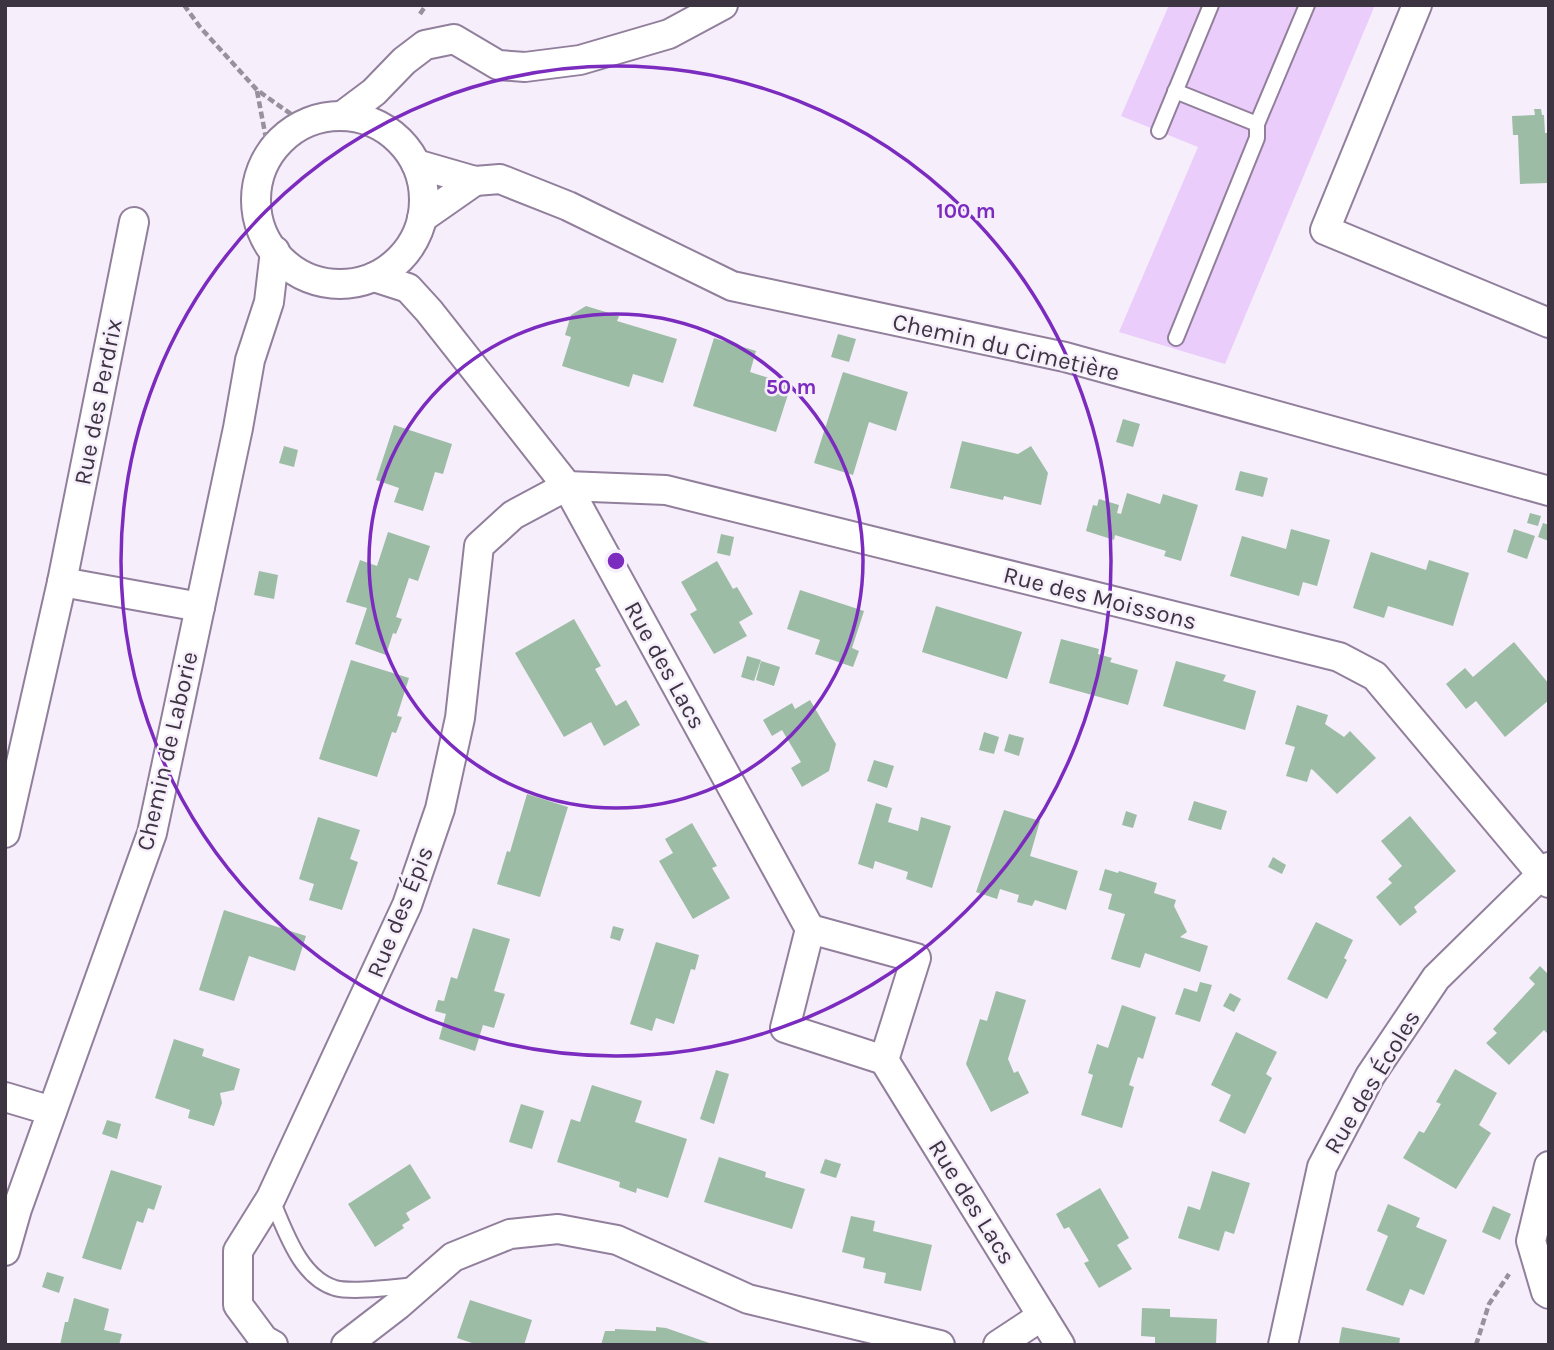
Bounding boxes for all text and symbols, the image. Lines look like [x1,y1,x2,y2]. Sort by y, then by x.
text: 100 m [936,199,996,223]
street label: Chemin du Cimetière [890,307,1122,387]
street label: Rue des Perdrix [68,317,128,487]
text: 50 m [766,375,816,399]
centre of rings [604,549,628,573]
street label: Rue des Moissons [1000,560,1200,636]
street label: Rue des Lacs [618,596,712,734]
street label: Chemin de Laborie [130,649,204,853]
street label: Rue des Épis [360,842,439,982]
street label: Rue des Écoles [1317,1005,1426,1159]
street label: Rue des Lacs [923,1135,1021,1269]

